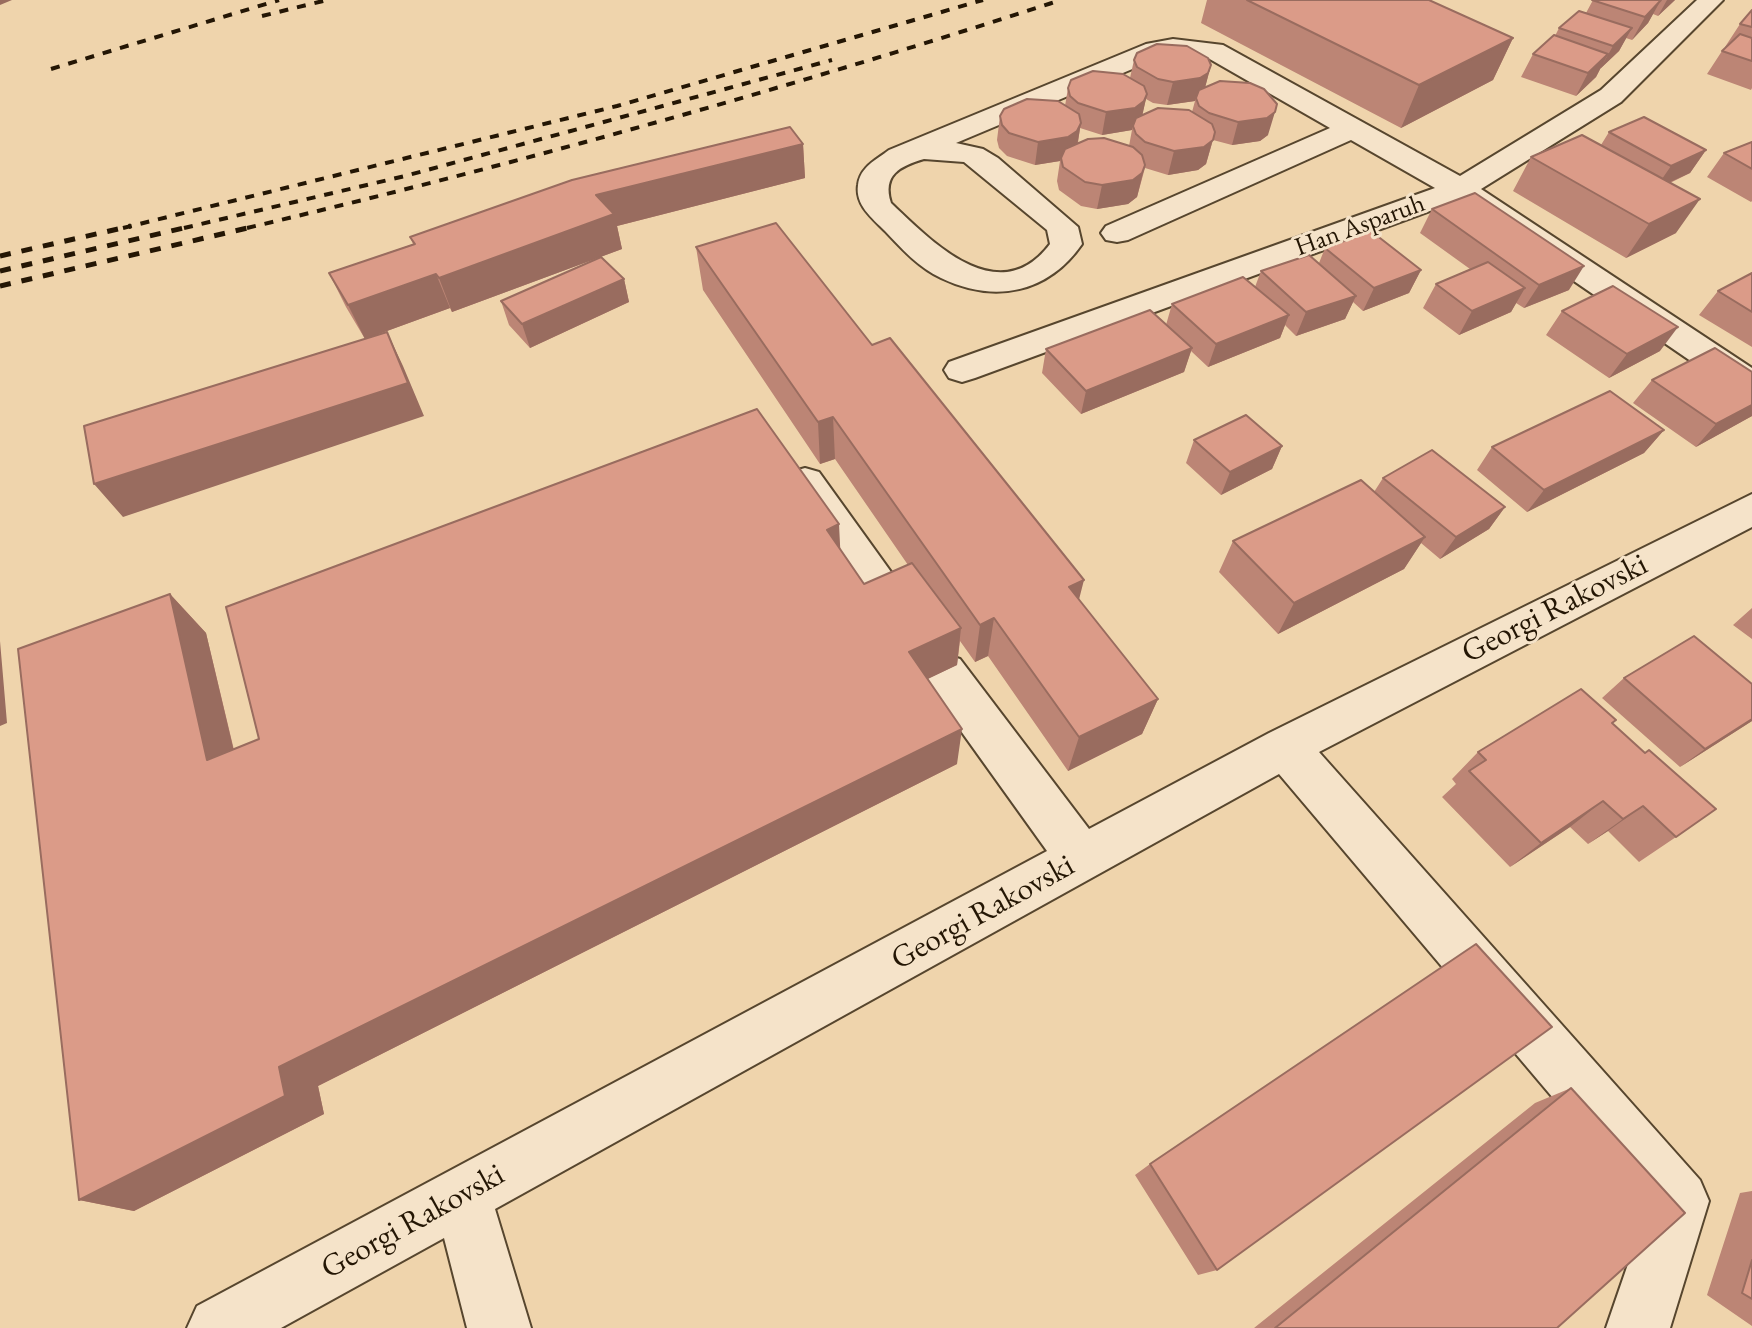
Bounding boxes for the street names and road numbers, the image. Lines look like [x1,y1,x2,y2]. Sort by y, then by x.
street label: Han Asparuh [1291,188,1429,264]
street label: Georgi Rakovski [1456,546,1654,672]
street label: Georgi Rakovski [885,847,1081,979]
street label: Georgi Rakovski [315,1156,511,1288]

